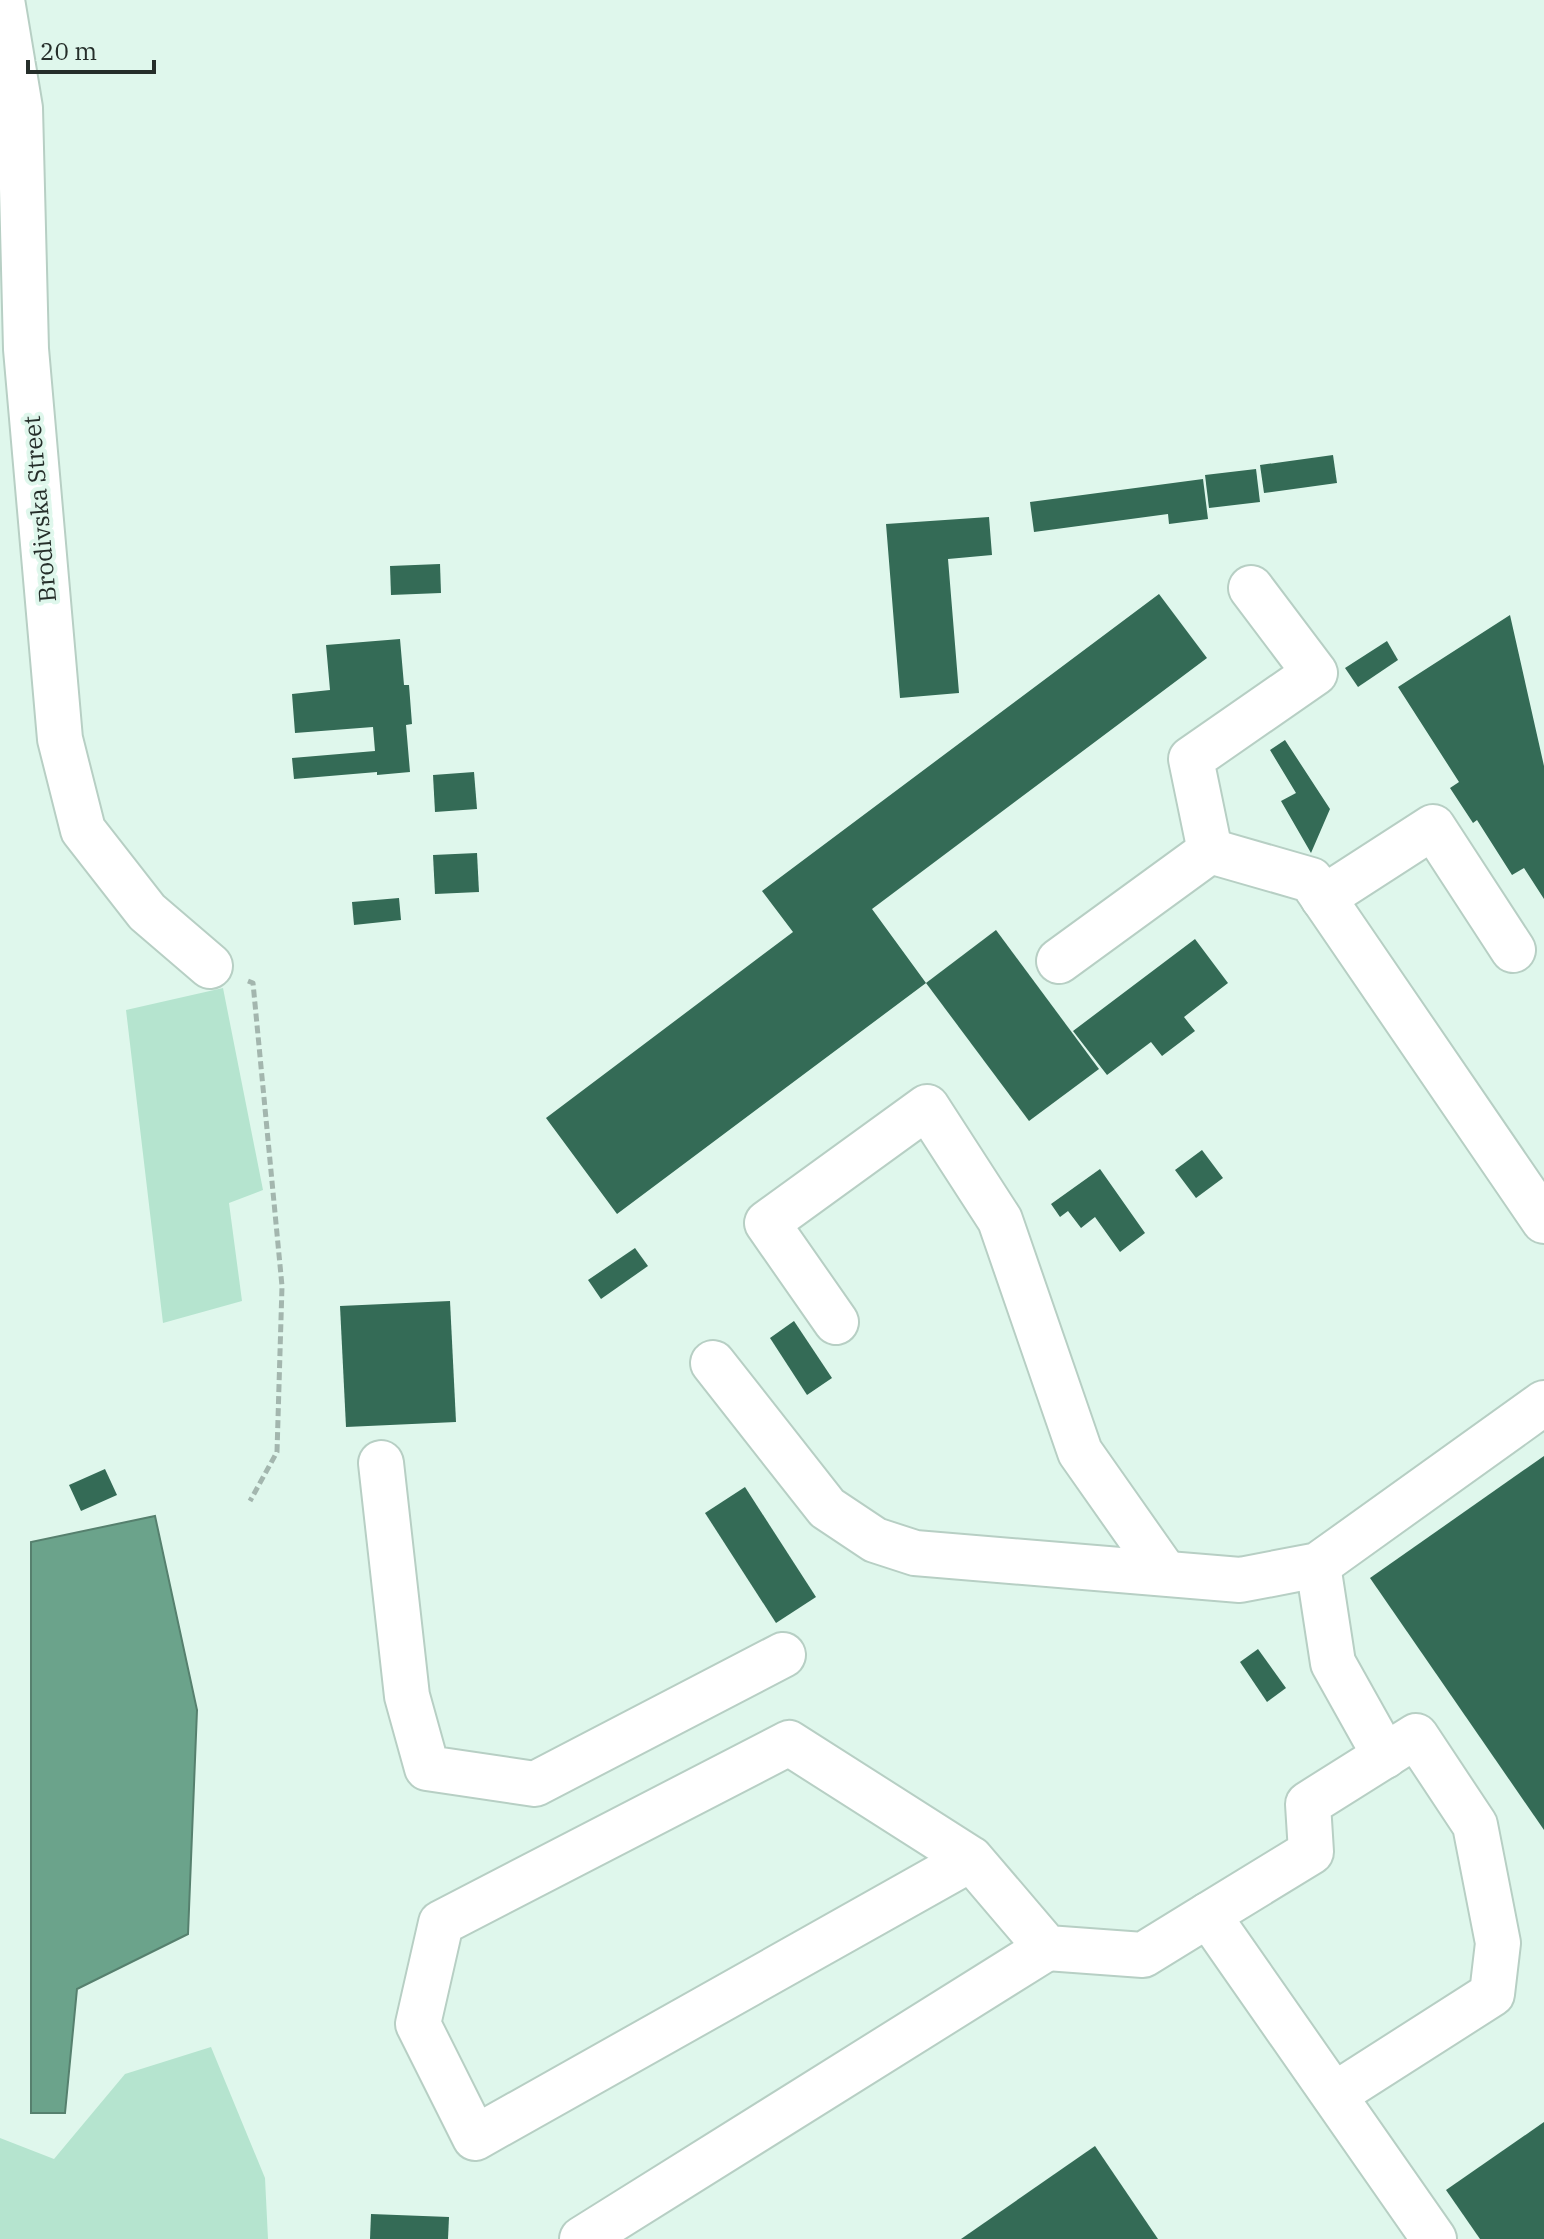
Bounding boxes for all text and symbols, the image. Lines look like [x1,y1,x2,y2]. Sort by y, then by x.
scale bar [28,24,154,74]
text: 20 m [40,35,97,67]
street label: Brodivska Street [15,414,63,604]

